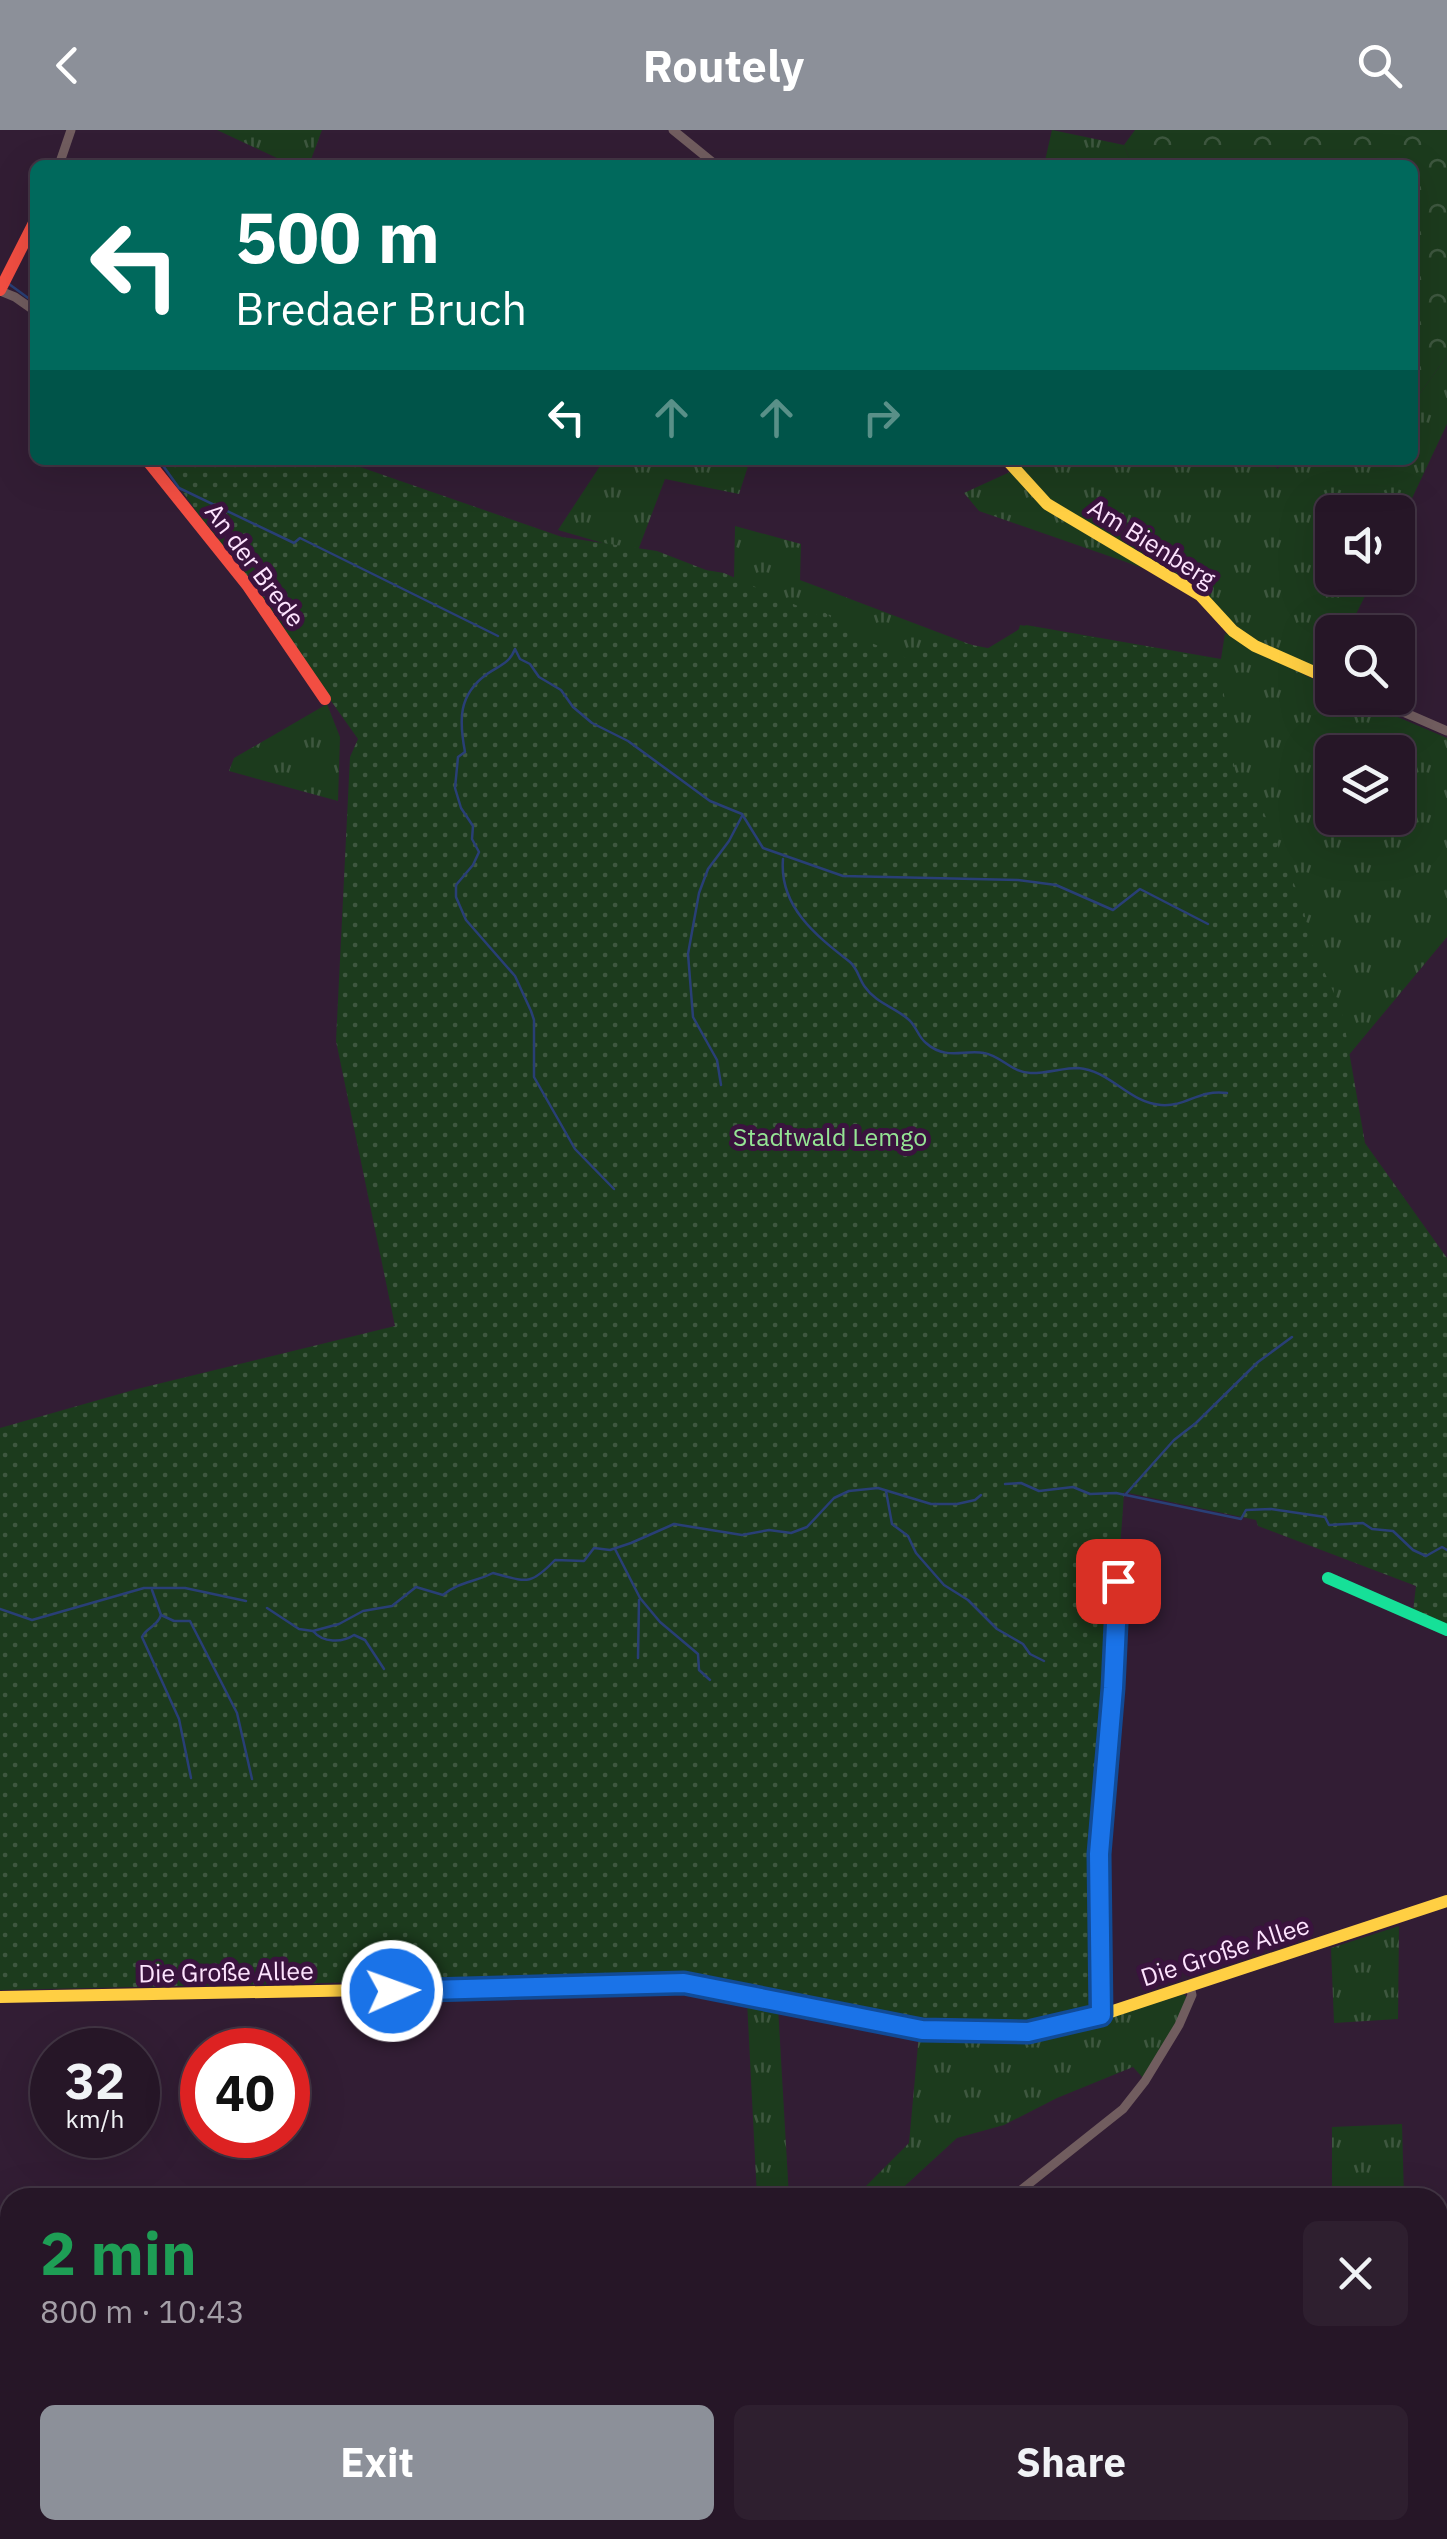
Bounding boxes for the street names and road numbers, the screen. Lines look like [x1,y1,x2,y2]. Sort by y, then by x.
street label: Am Bienberg [1082,490,1222,595]
street label: An der Brede [198,496,313,633]
street label: Die Große Allee [1136,1908,1313,1993]
street label: Die Große Allee [138,1953,314,1990]

